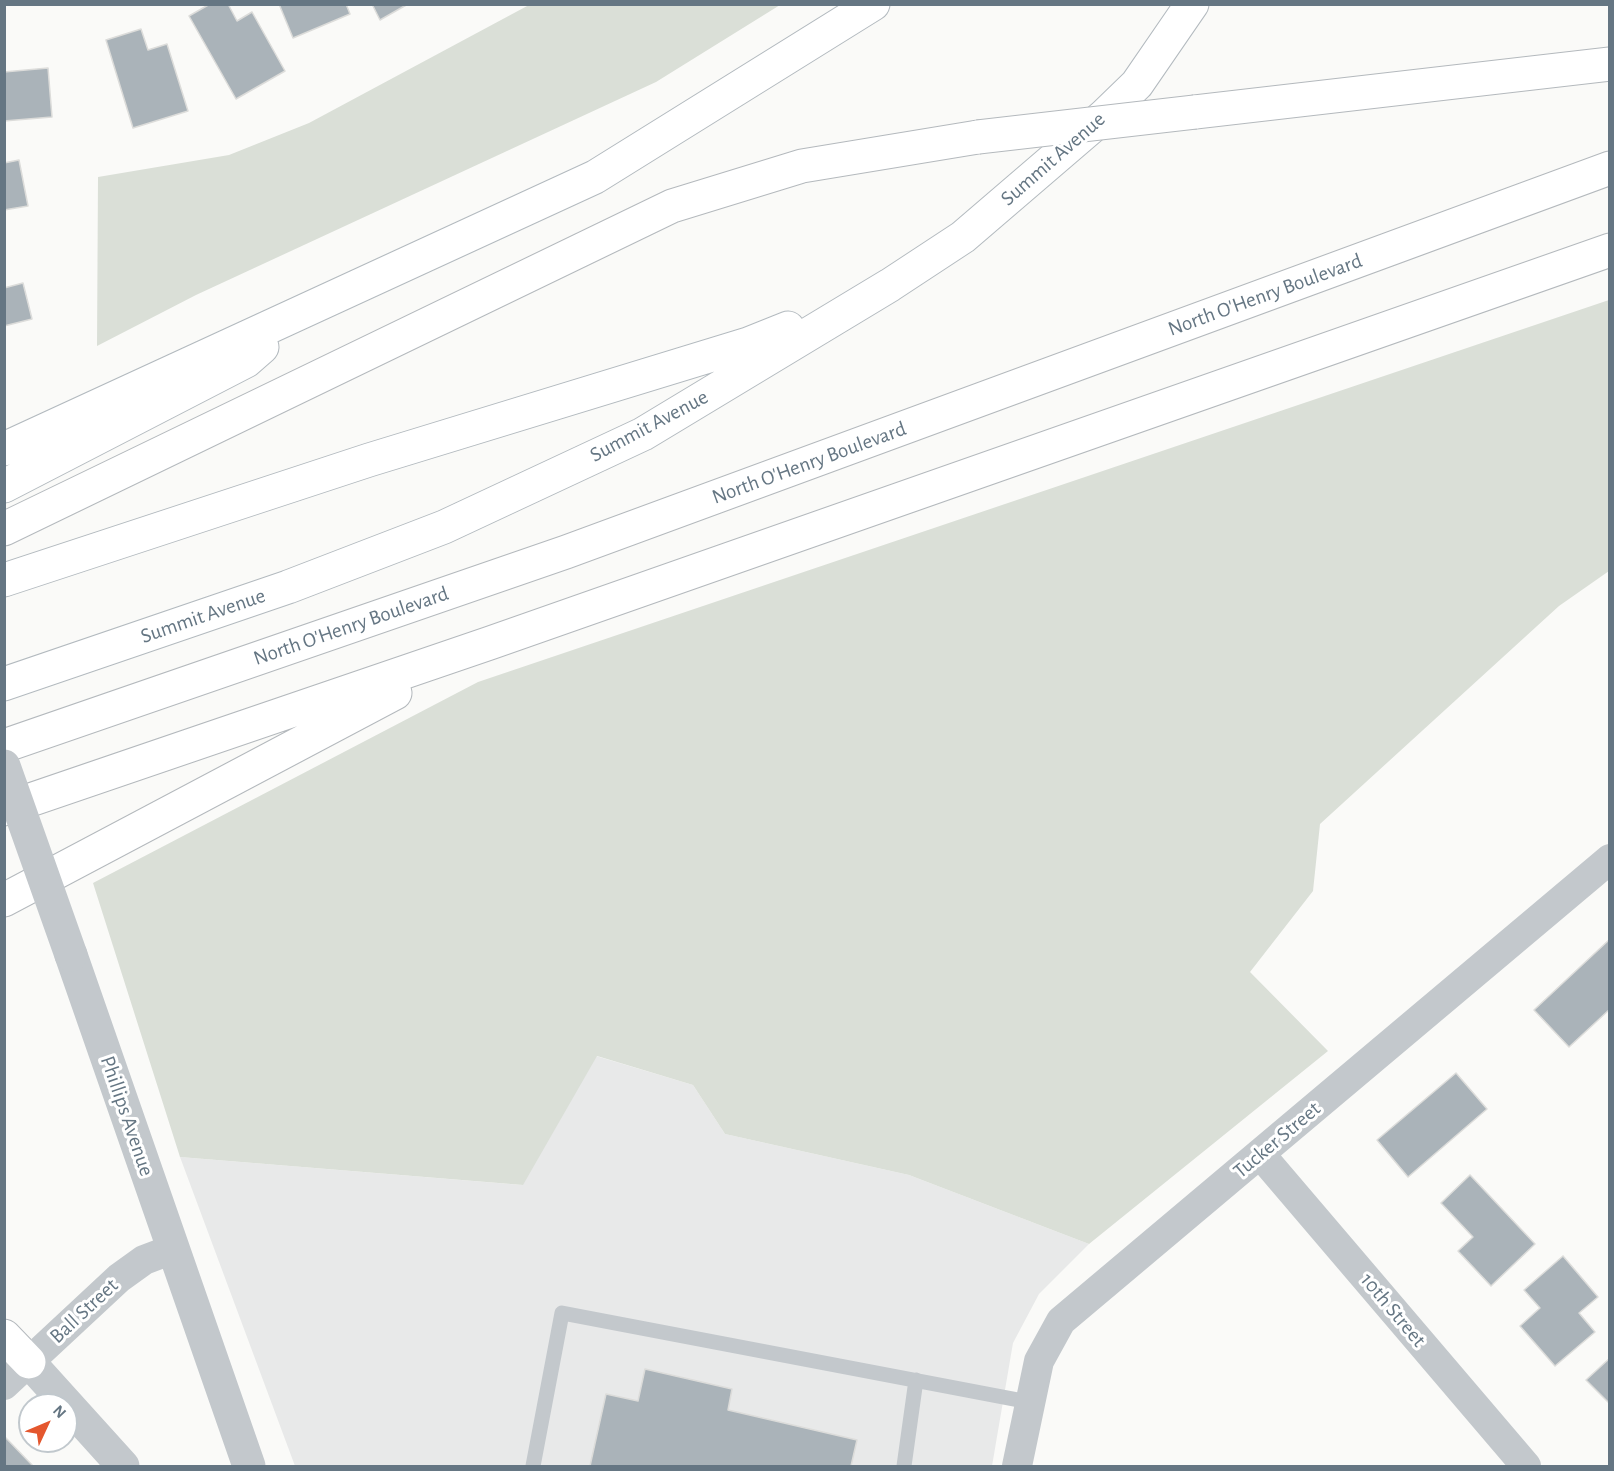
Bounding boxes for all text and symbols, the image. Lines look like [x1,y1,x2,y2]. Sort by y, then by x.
street label: Summit Avenue [996,107,1110,211]
street label: North O'Henry Boulevard [1164,248,1366,342]
street label: Summit Avenue [586,384,712,468]
street label: North O'Henry Boulevard [708,416,910,510]
street label: North O'Henry Boulevard [250,581,452,671]
street label: Summit Avenue [137,583,269,649]
street label: Phillips Avenue [95,1053,159,1179]
street label: Tucker Street [1228,1096,1326,1184]
street label: 10th Street [1355,1268,1431,1352]
street label: Ball Street [45,1273,123,1349]
north arrow [18,1393,78,1453]
text: N [50,1402,69,1421]

